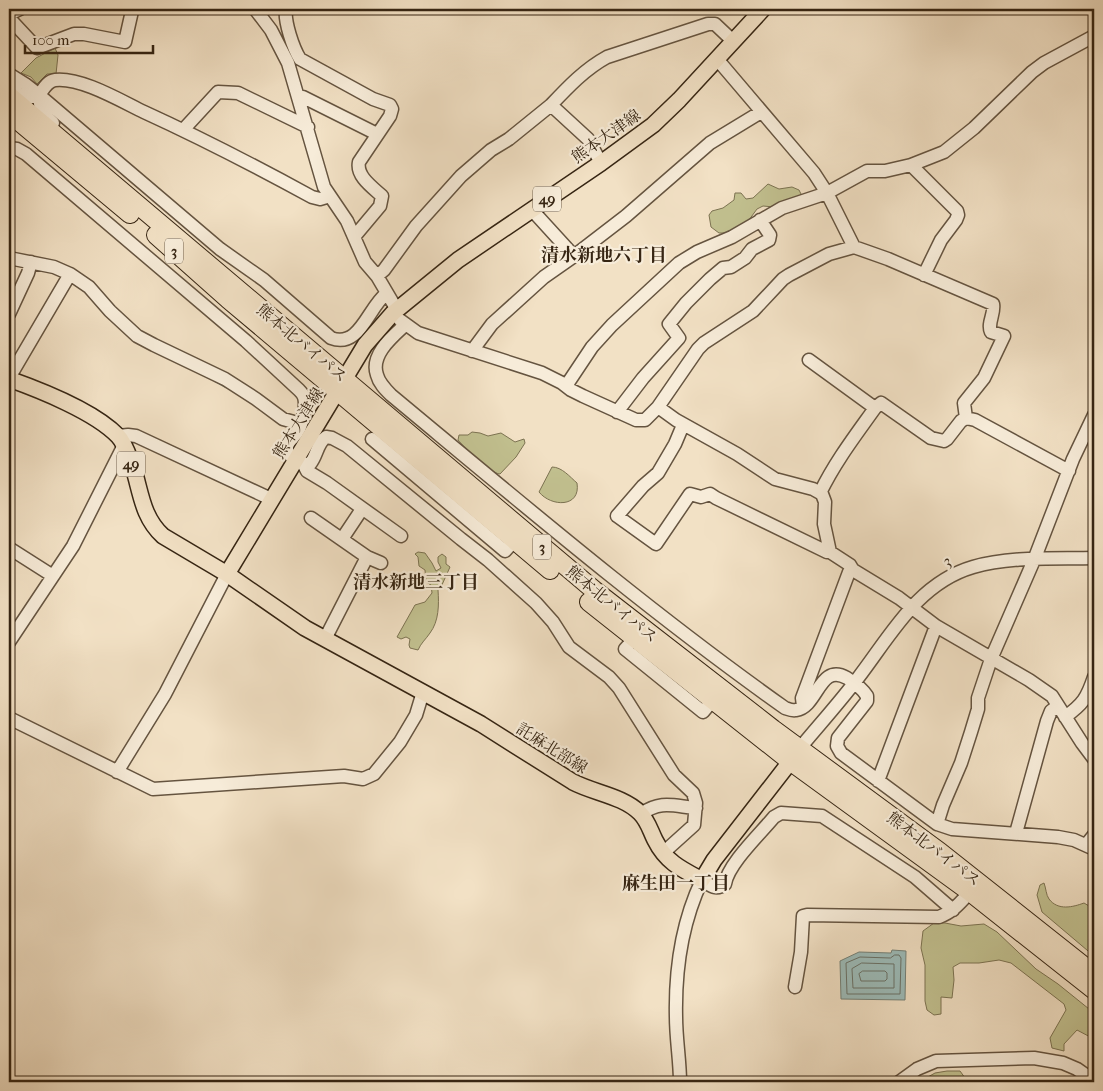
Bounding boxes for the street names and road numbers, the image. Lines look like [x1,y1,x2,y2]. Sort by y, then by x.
street label: 熊本大津線 [568,105,644,167]
road number: 49 [533,186,561,212]
road number: 3 [165,238,183,264]
street label: 熊本北バイパス [253,300,351,386]
street label: 熊本大津線 [269,384,327,462]
road number: 49 [117,452,145,476]
road number: 3 [533,534,551,560]
street label: 3 [940,551,954,571]
street label: 熊本北バイパス [563,561,661,647]
street label: 託麻北部線 [513,719,591,777]
street label: 熊本北バイパス [884,808,984,890]

